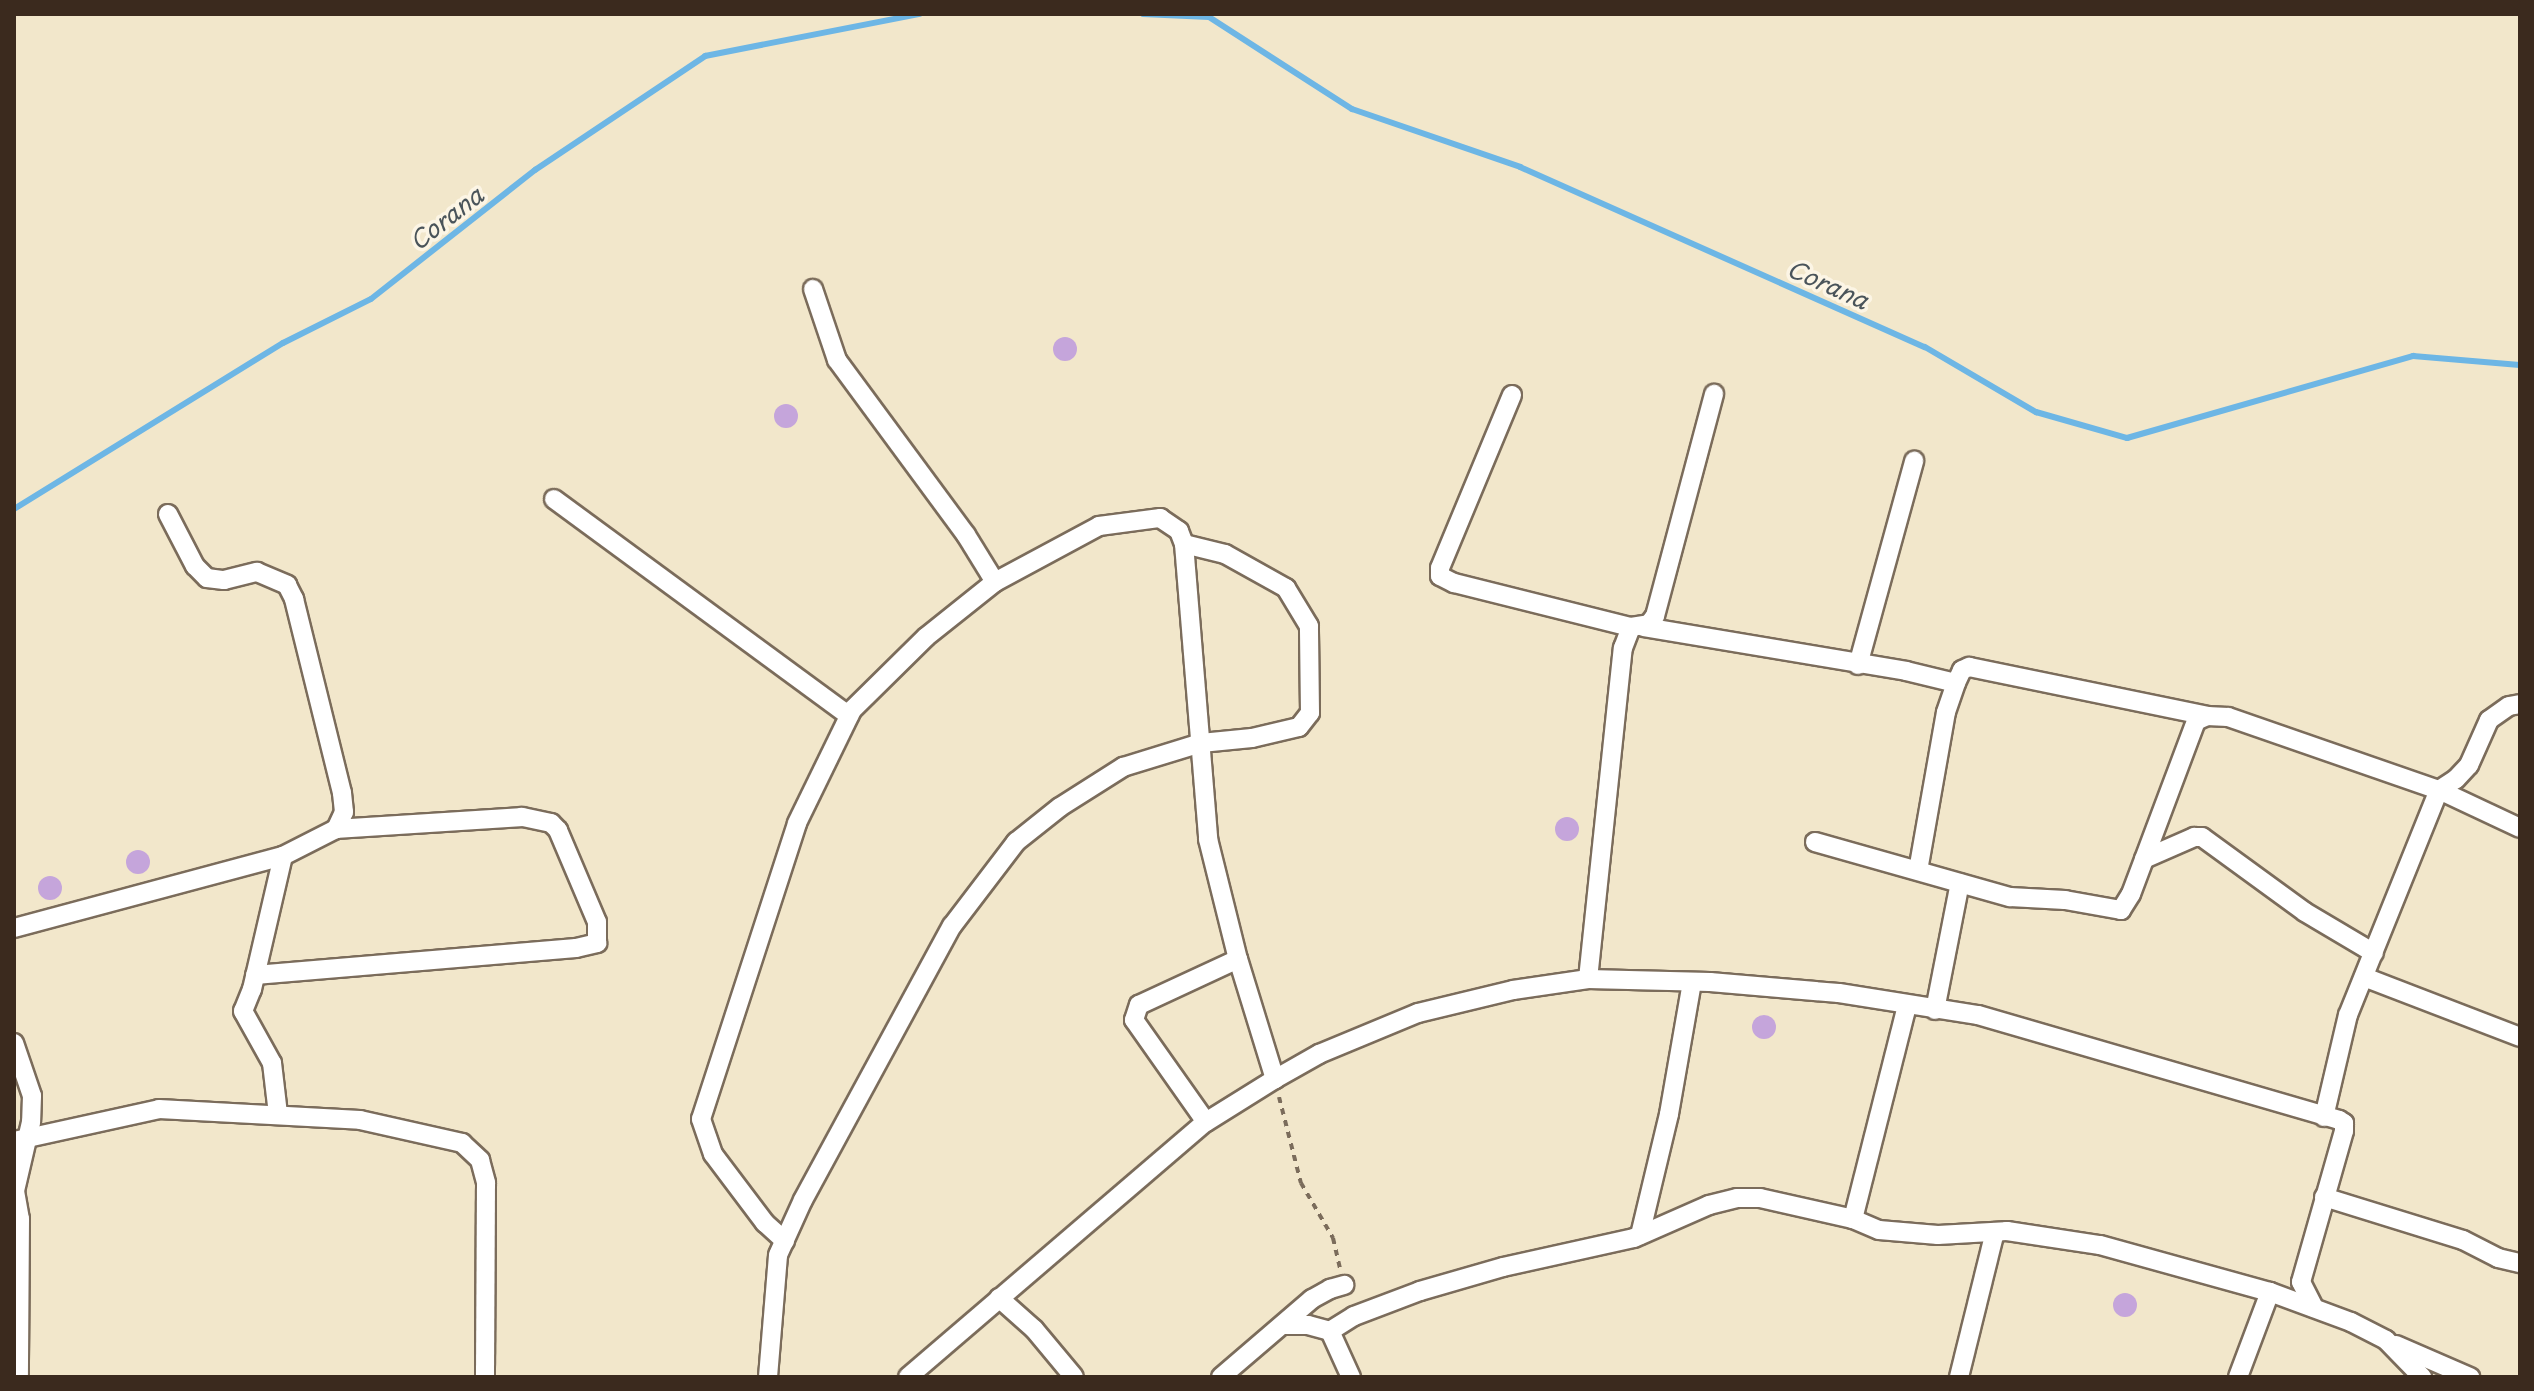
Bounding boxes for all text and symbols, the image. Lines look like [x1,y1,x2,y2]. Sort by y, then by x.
water label: Corana [403,180,489,256]
water label: Corana [1783,253,1873,315]

